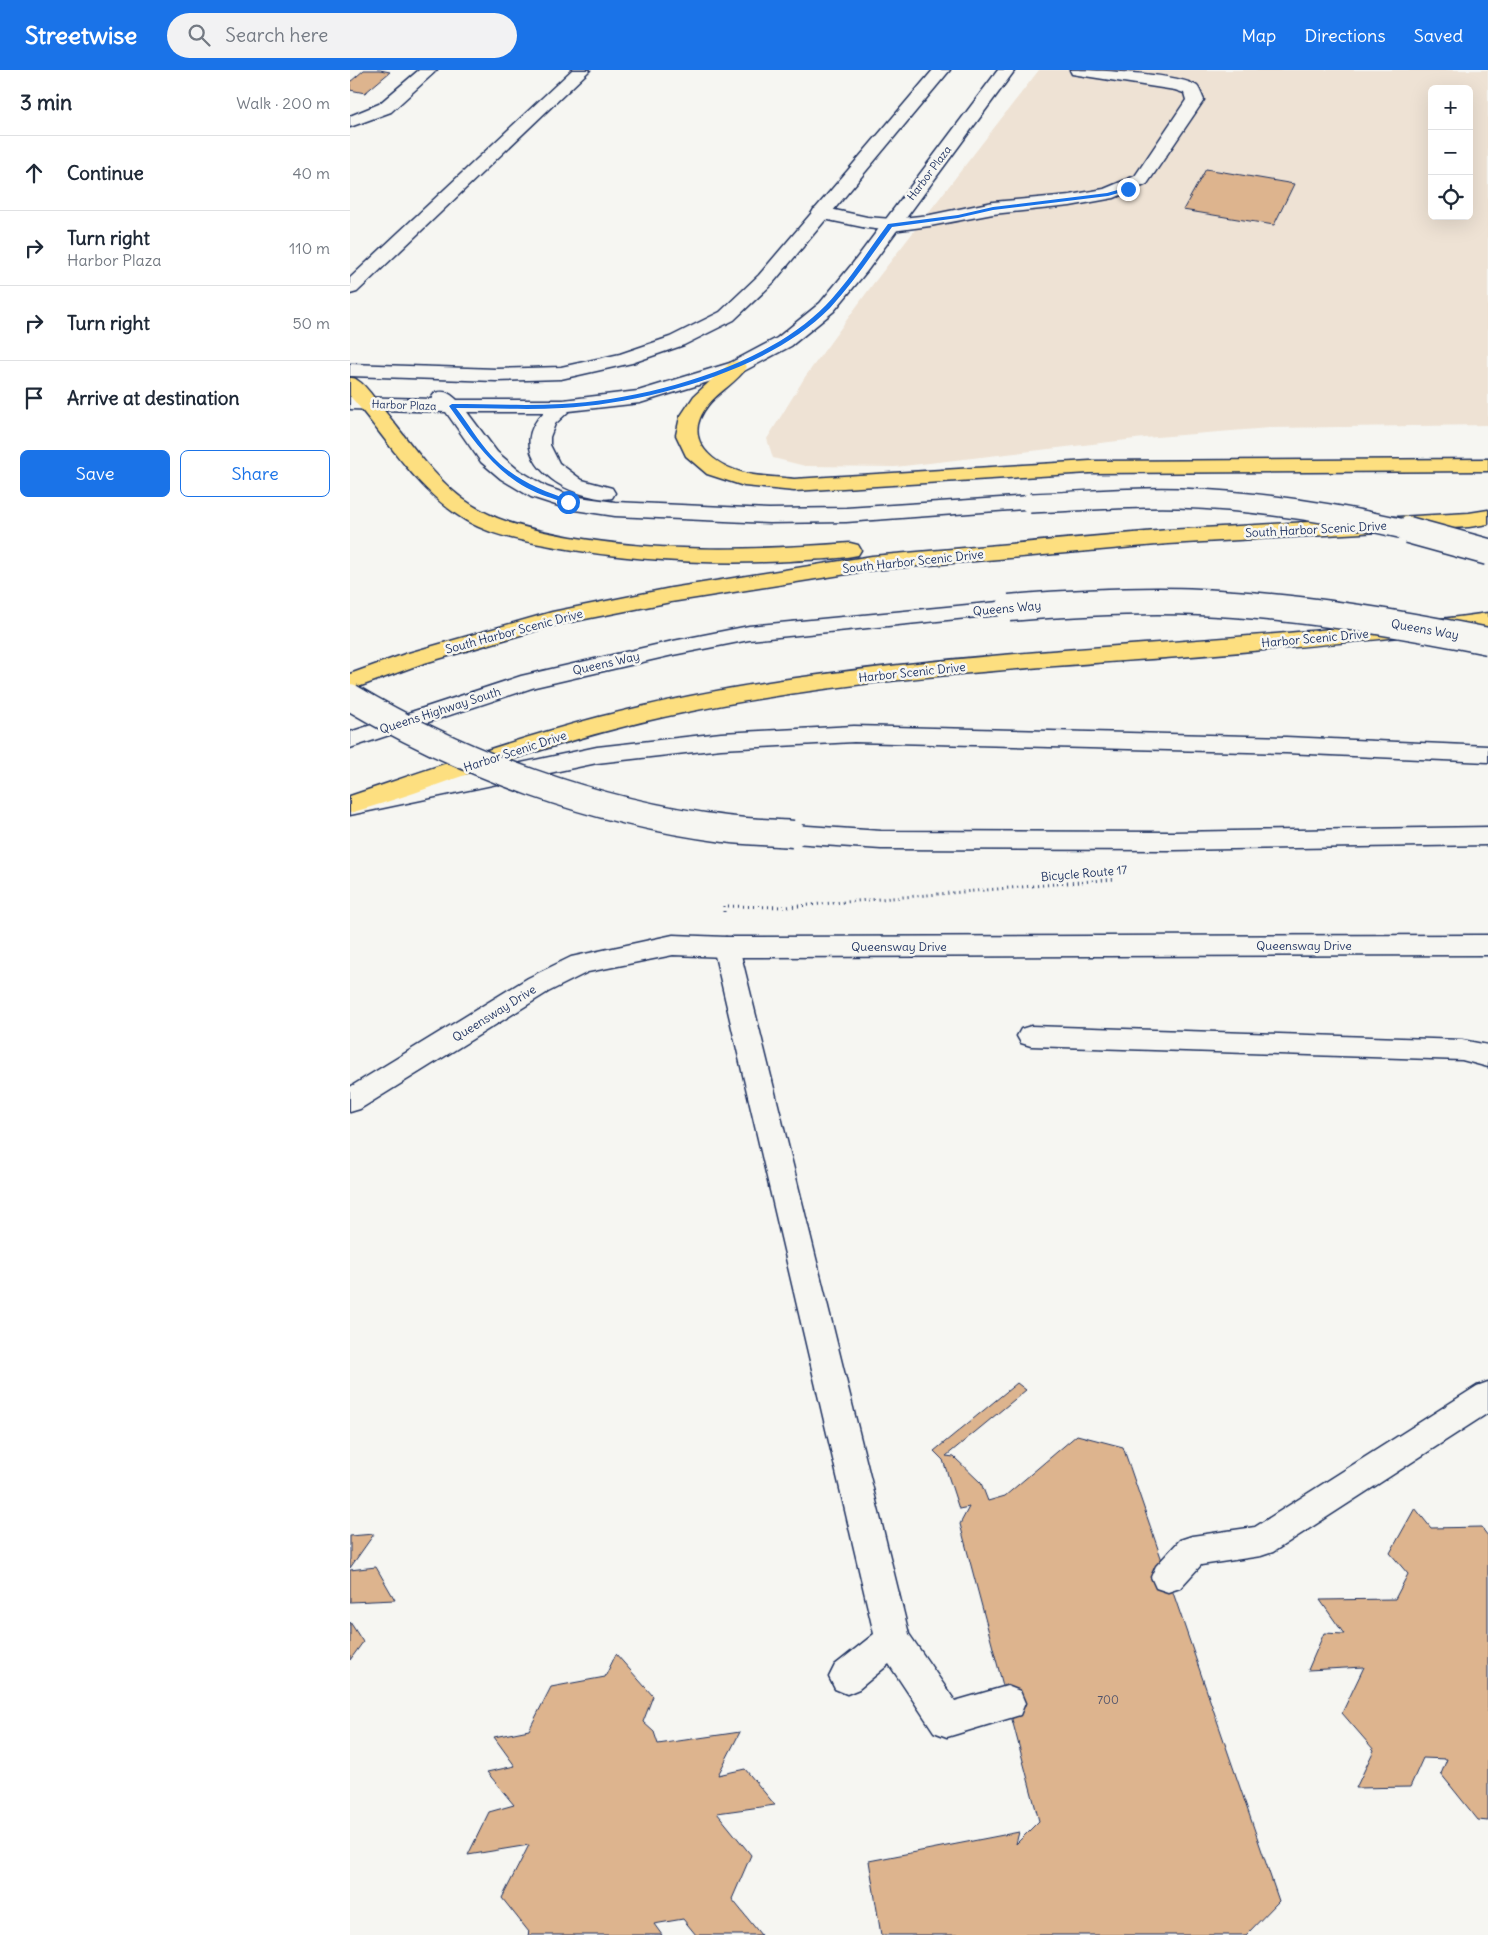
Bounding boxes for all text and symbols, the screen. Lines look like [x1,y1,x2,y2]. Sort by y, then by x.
search box [167,13,517,58]
text: Streetwise [25,20,137,50]
icon: search [185,21,213,49]
text: Search here [225,23,328,47]
text: Map [1241,24,1276,47]
text: Directions [1304,24,1386,47]
text: Saved [1414,24,1463,47]
map controls [1428,85,1473,220]
button: + [1428,85,1473,130]
text: 3 min [20,89,72,116]
text: Walk · 200 m [236,93,330,113]
button: − [1428,130,1473,175]
street label: Harbor Plaza [904,143,954,203]
icon: ahead [20,159,48,187]
text: Continue [67,161,144,185]
text: 40 m [292,163,330,183]
button: locate [1428,175,1473,220]
route end [1117,178,1140,201]
text: Turn right [67,226,150,250]
icon: right [20,234,48,262]
text: 110 m [289,238,330,258]
text: Harbor Plaza [67,250,161,270]
icon: right [20,309,48,337]
text: Turn right [67,311,150,335]
text: 50 m [292,313,330,333]
icon: arrive [20,384,48,412]
text: Arrive at destination [67,386,240,410]
street label: Harbor Plaza [371,397,437,413]
button: Save [20,450,170,497]
button: Share [180,450,330,497]
route start [557,491,580,514]
street label: South Harbor Scenic Drive [1245,518,1387,540]
street label: South Harbor Scenic Drive [842,546,984,576]
street label: Queens Way [972,598,1042,618]
street label: South Harbor Scenic Drive [444,605,584,657]
street label: Queens Way [1390,616,1460,642]
street label: Harbor Scenic Drive [1261,626,1369,650]
street label: Queens Way [571,648,641,678]
street label: Harbor Scenic Drive [858,659,966,685]
street label: Queens Highway South [378,683,502,737]
street label: Harbor Scenic Drive [462,727,568,775]
street label: Bicycle Route 17 [1040,862,1128,884]
street label: Queensway Drive [1256,938,1352,953]
street label: Queensway Drive [851,939,947,954]
street label: Queensway Drive [449,981,539,1045]
house number: 700 [1097,1692,1119,1707]

